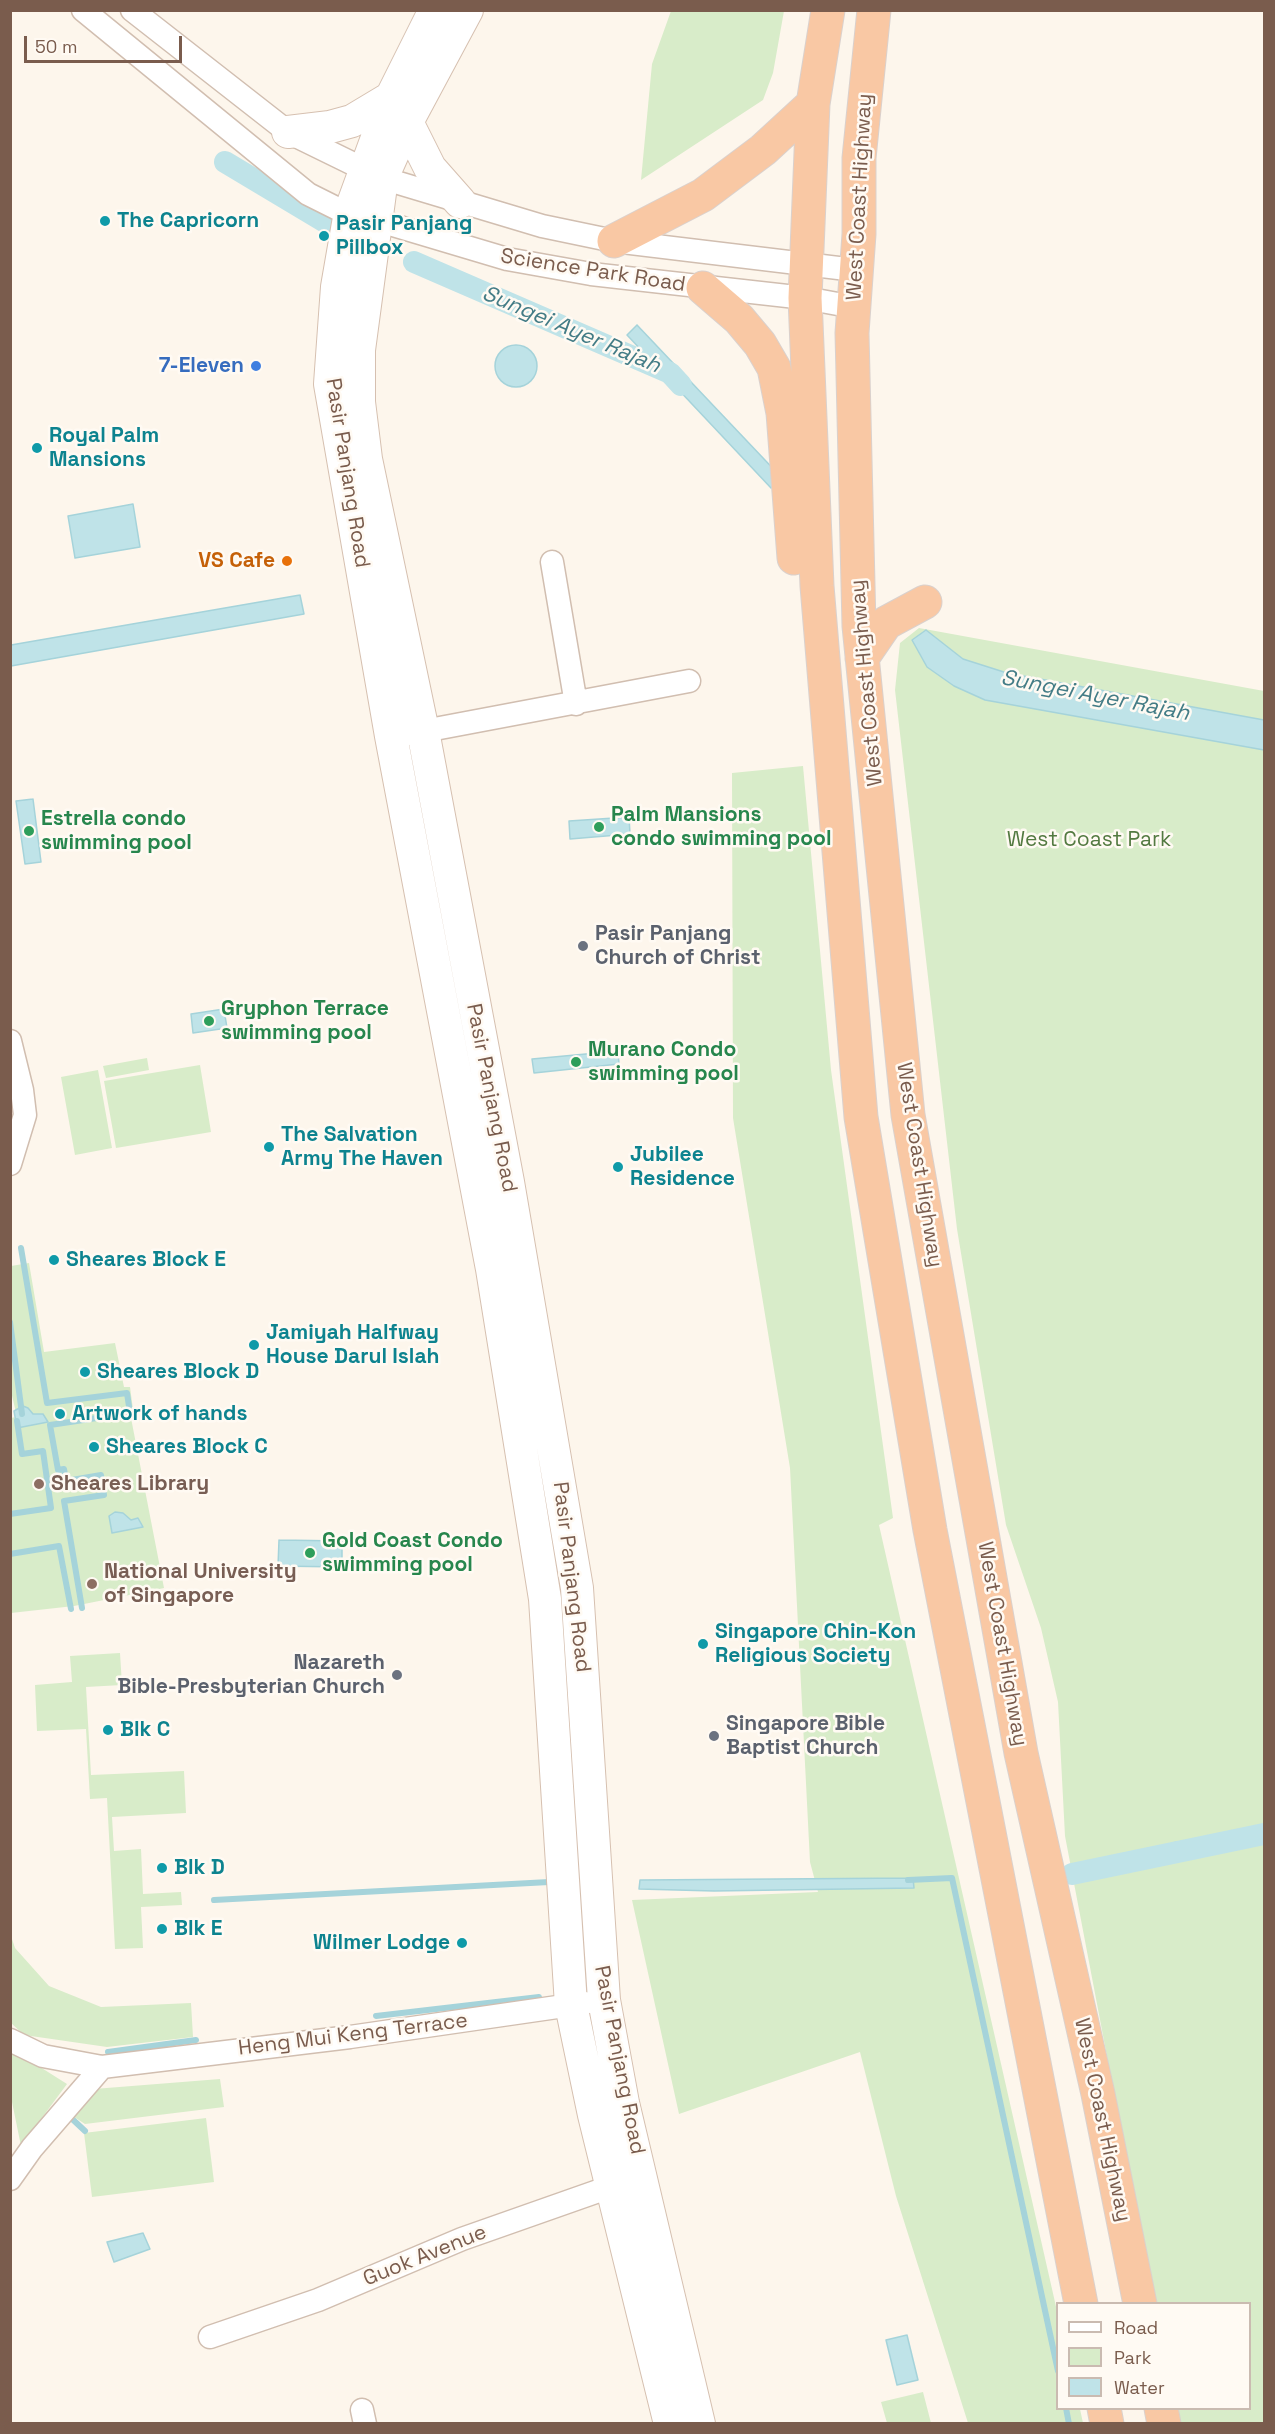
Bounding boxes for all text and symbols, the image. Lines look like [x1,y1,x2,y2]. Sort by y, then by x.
scale bar [27,24,184,62]
text: 50 m [35,35,77,58]
street label: West Coast Highway [842,93,878,301]
place label: The Capricorn [117,208,259,234]
place label: Pasir Panjang Pillbox [336,211,472,261]
marker: The Capricorn [98,214,112,228]
marker: Pasir Panjang Pillbox [317,229,331,243]
street label: Science Park Road [499,244,687,298]
water label: Sungei Ayer Rajah [478,281,664,379]
place label: 7-Eleven [159,353,244,379]
marker: 7-Eleven [249,359,263,373]
street label: Pasir Panjang Road [320,376,374,570]
place label: Royal Palm Mansions [49,423,159,473]
marker: Royal Palm Mansions [30,441,44,455]
place label: VS Cafe [198,548,275,574]
marker: VS Cafe [280,554,294,568]
street label: West Coast Highway [845,579,889,787]
water label: Sungei Ayer Rajah [999,665,1191,727]
place label: Palm Mansions condo swimming pool [611,802,832,852]
place label: Estrella condo swimming pool [41,806,192,856]
marker: Palm Mansions condo swimming pool [592,820,606,834]
marker: Estrella condo swimming pool [22,824,36,838]
park label: West Coast Park [1007,827,1171,853]
place label: Pasir Panjang Church of Christ [595,921,760,971]
marker: Pasir Panjang Church of Christ [576,939,590,953]
place label: Gryphon Terrace swimming pool [221,996,389,1046]
street label: Pasir Panjang Road [460,1001,522,1195]
marker: Gryphon Terrace swimming pool [202,1014,216,1028]
place label: Murano Condo swimming pool [588,1037,739,1087]
marker: Murano Condo swimming pool [569,1055,583,1069]
street label: West Coast Highway [890,1061,948,1269]
place label: The Salvation Army The Haven [281,1122,443,1172]
marker: The Salvation Army The Haven [262,1140,276,1154]
place label: Jubilee Residence [630,1142,735,1192]
marker: Jubilee Residence [611,1160,625,1174]
place label: Sheares Block E [66,1247,226,1273]
marker: Sheares Block E [47,1253,61,1267]
place label: Jamiyah Halfway House Darul Islah [266,1320,440,1370]
marker: Jamiyah Halfway House Darul Islah [247,1338,261,1352]
place label: Sheares Block D [97,1359,259,1385]
marker: Sheares Block D [78,1365,92,1379]
place label: Artwork of hands [72,1401,247,1427]
marker: Artwork of hands [53,1407,67,1421]
place label: Sheares Block C [106,1434,268,1460]
marker: Sheares Block C [87,1440,101,1454]
place label: Sheares Library [51,1471,209,1497]
marker: Sheares Library [32,1477,46,1491]
street label: Pasir Panjang Road [547,1480,595,1674]
place label: Gold Coast Condo swimming pool [322,1528,503,1578]
street label: West Coast Highway [972,1540,1032,1748]
marker: Gold Coast Condo swimming pool [303,1546,317,1560]
place label: National University of Singapore [104,1559,297,1609]
marker: National University of Singapore [85,1577,99,1591]
place label: Singapore Chin-Kon Religious Society [715,1619,916,1669]
marker: Singapore Chin-Kon Religious Society [696,1637,710,1651]
place label: Nazareth Bible-Presbyterian Church [117,1650,385,1700]
marker: Nazareth Bible-Presbyterian Church [390,1668,404,1682]
place label: Singapore Bible Baptist Church [726,1711,885,1761]
place label: Blk C [120,1717,170,1743]
marker: Blk C [101,1723,115,1737]
marker: Singapore Bible Baptist Church [707,1729,721,1743]
place label: Blk D [174,1855,225,1881]
marker: Blk D [155,1861,169,1875]
place label: Blk E [174,1916,222,1942]
marker: Blk E [155,1922,169,1936]
place label: Wilmer Lodge [313,1930,450,1956]
marker: Wilmer Lodge [455,1936,469,1950]
street label: Pasir Panjang Road [588,1963,650,2157]
street label: Heng Mui Keng Terrace [237,2008,469,2062]
street label: West Coast Highway [1068,2016,1136,2224]
street label: Guok Avenue [360,2220,490,2292]
legend [1056,2302,1251,2410]
text: Road [1114,2316,1158,2339]
text: Park [1114,2346,1151,2369]
text: Water [1114,2376,1165,2399]

